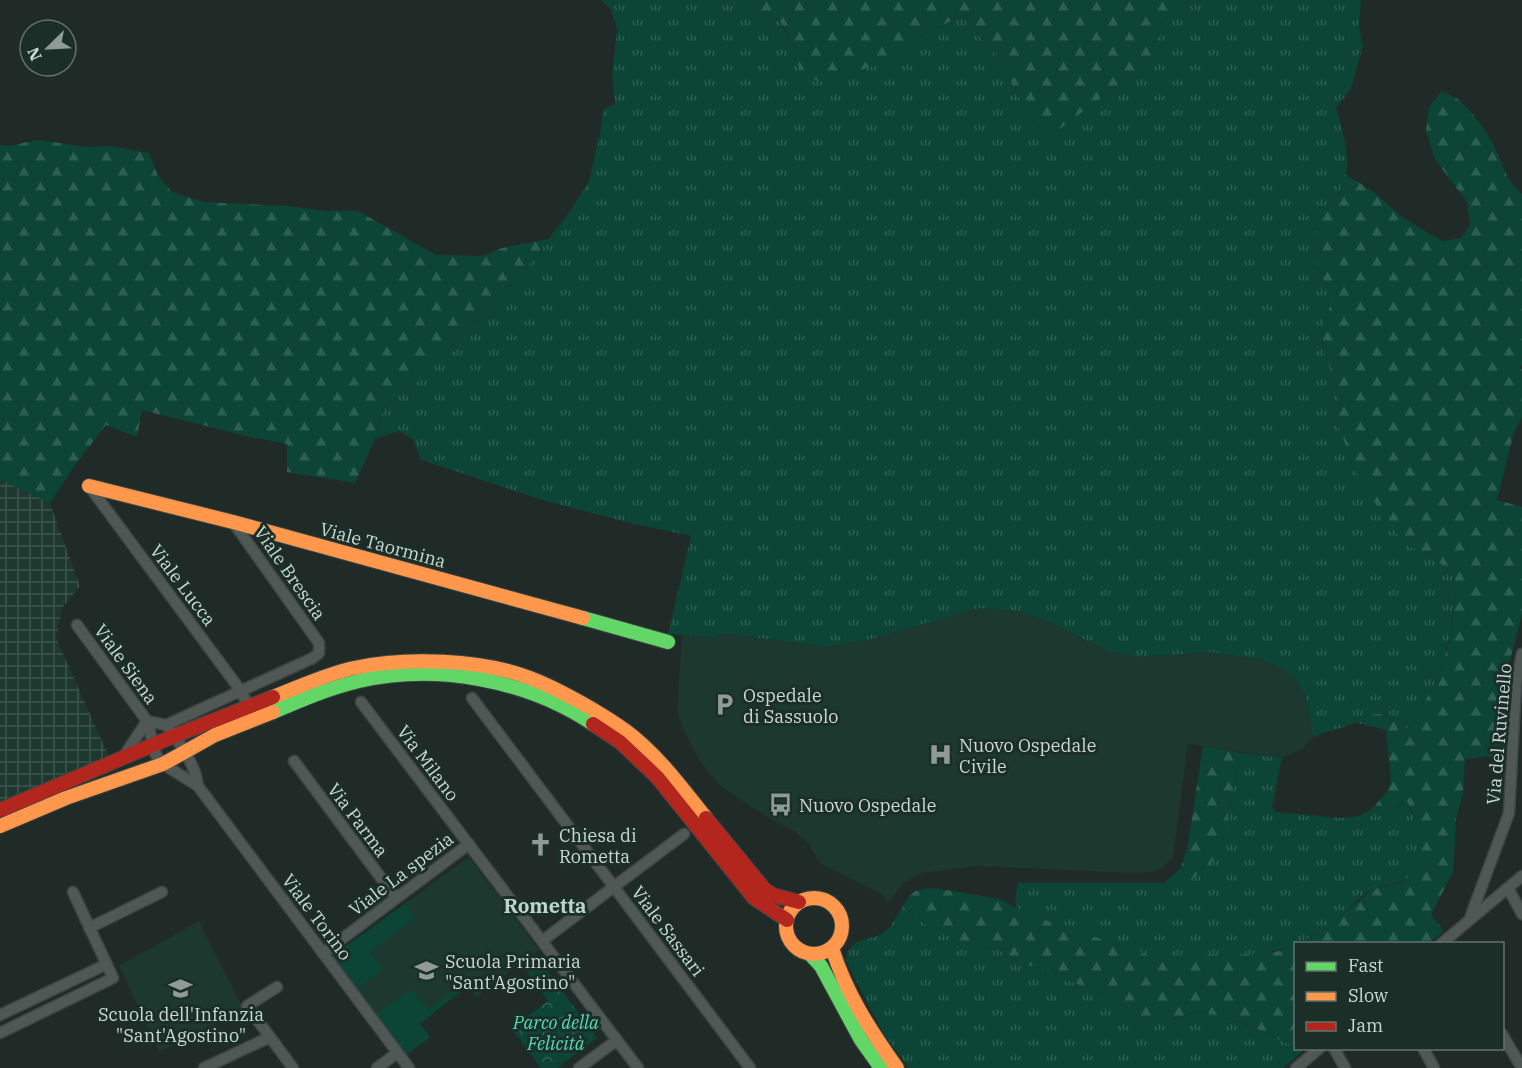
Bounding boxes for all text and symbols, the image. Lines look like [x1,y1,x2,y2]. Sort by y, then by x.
north arrow [18,18,78,78]
text: N [23,44,46,64]
street label: Viale Taormina [318,517,449,573]
street label: Viale Brescia [249,522,331,625]
street label: Viale Lucca [145,540,221,630]
street label: Viale Siena [89,619,163,709]
street label: Via del Ruvinello [1481,662,1517,806]
place label: Ospedale di Sassuolo [743,684,839,728]
parking icon: Ospedale di Sassuolo [712,692,738,718]
street label: Via Milano [392,720,464,806]
place label: Nuovo Ospedale Civile [959,734,1096,778]
hospital icon: Nuovo Ospedale Civile [928,742,954,768]
street label: Via Parma [323,778,393,862]
bus stop icon: Nuovo Ospedale [768,792,794,818]
place label: Nuovo Ospedale [799,794,936,817]
place label: Chiesa di Rometta [559,824,637,868]
street label: Viale La spezia [344,827,458,921]
church icon: Chiesa di Rometta [528,832,554,858]
street label: Viale Torino [277,869,357,965]
street label: Viale Sassari [626,881,710,981]
district label: Rometta [504,892,586,919]
legend [1294,942,1504,1050]
place label: Scuola Primaria "Sant'Agostino" [445,950,581,994]
text: Fast [1348,954,1383,977]
school or university icon: Scuola Primaria "Sant'Agostino" [414,958,440,984]
school or university icon: Scuola dell'Infanzia "Sant'Agostino" [168,975,194,1001]
text: Slow [1348,984,1388,1007]
place label: Scuola dell'Infanzia "Sant'Agostino" [98,1003,264,1047]
park label: Parco della Felicità [512,1011,599,1055]
text: Jam [1348,1014,1383,1037]

